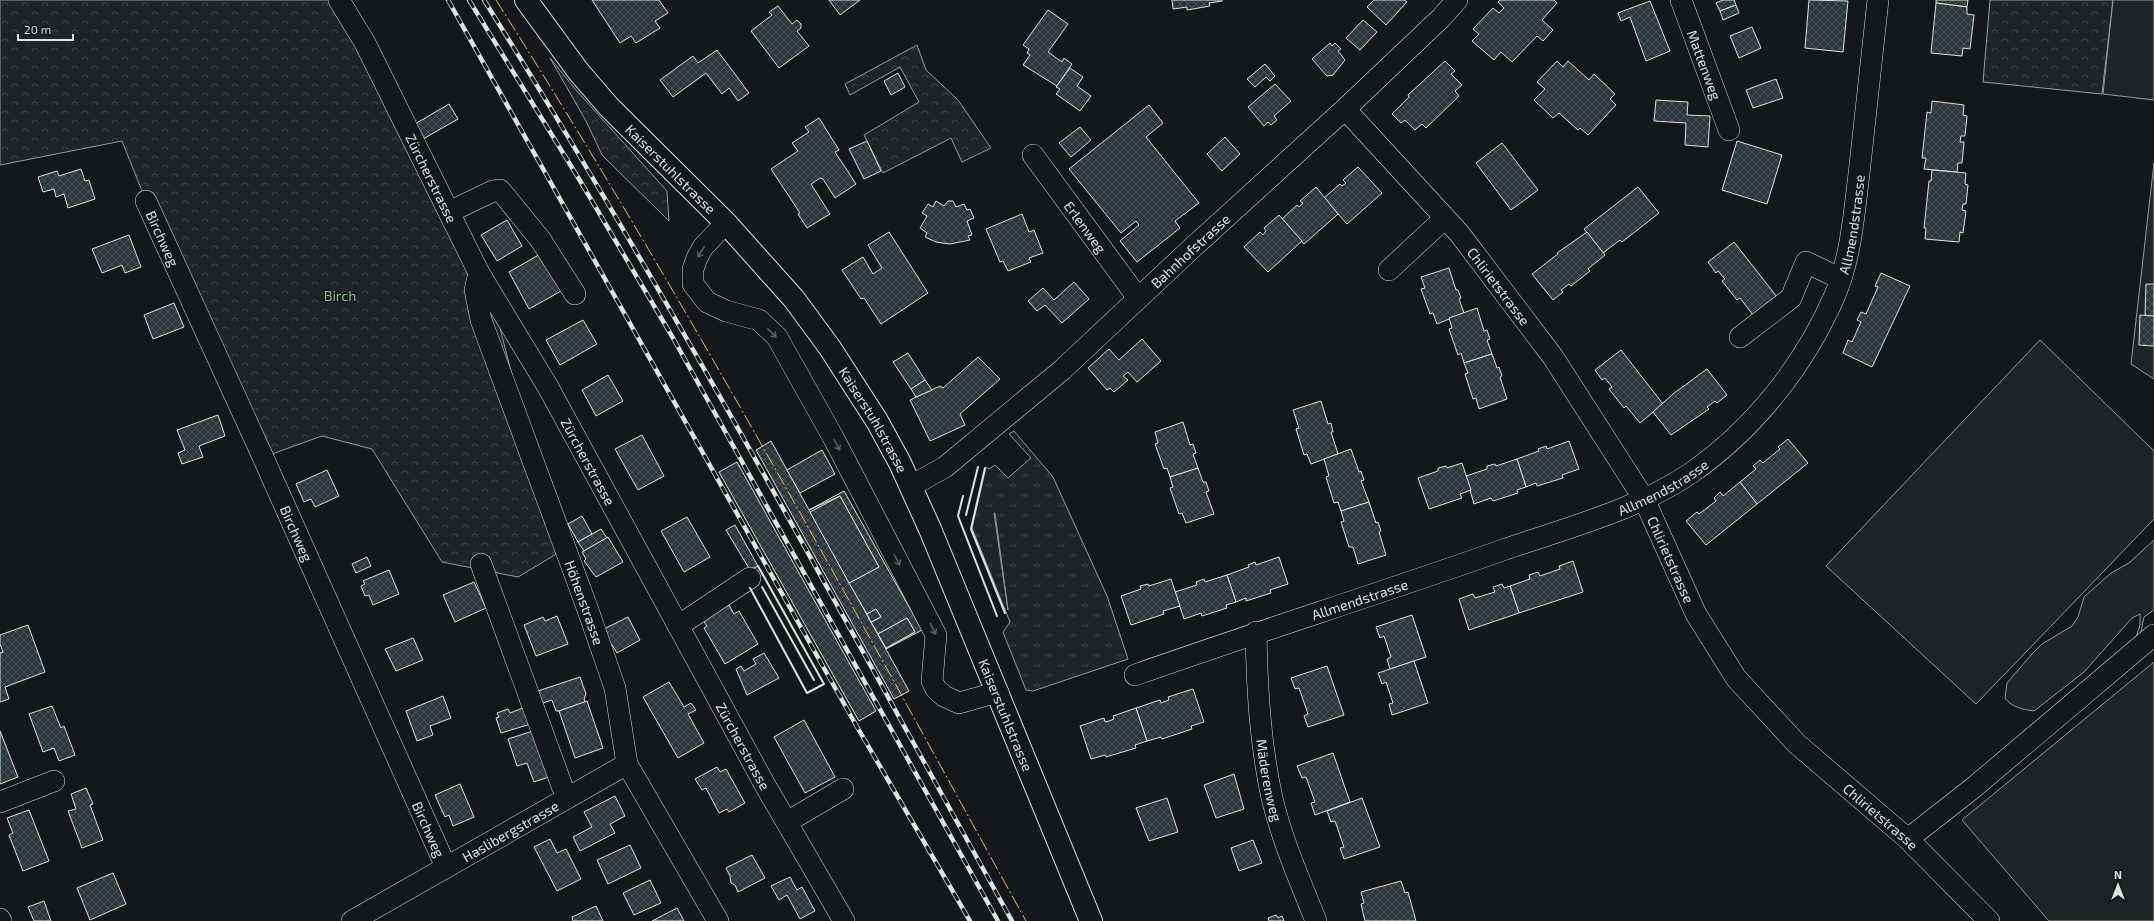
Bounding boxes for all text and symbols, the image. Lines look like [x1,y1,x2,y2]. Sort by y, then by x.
scale bar [18,16,73,42]
text: 20 m [24,22,51,36]
street label: Mattenweg [1684,27,1726,102]
street label: Kaiserstuhlstrasse [623,120,720,217]
street label: Zürcherstrasse [403,131,461,225]
street label: Allmendstrasse [1834,174,1867,276]
street label: Erlenweg [1061,197,1110,256]
street label: Birchweg [143,208,183,269]
street label: Bahnhofstrasse [1147,210,1233,291]
street label: Chlirietstrasse [1464,244,1534,328]
one-way arrow [697,246,705,257]
park label: Birch [324,287,356,304]
one-way arrow [767,328,777,338]
street label: Kaiserstuhlstrasse [836,364,912,475]
street label: Zürcherstrasse [558,415,619,508]
one-way arrow [834,439,841,451]
street label: Allmendstrasse [1615,455,1711,518]
street label: Birchweg [277,503,317,564]
street label: Chlirietstrasse [1644,513,1698,605]
one-way arrow [894,554,902,566]
street label: Höhenstrasse [562,558,608,647]
street label: Allmendstrasse [1309,575,1410,623]
one-way arrow [930,623,937,635]
street label: Kaiserstuhlstrasse [976,656,1037,773]
street label: Zürcherstrasse [713,699,774,793]
street label: Mäderenweg [1254,738,1286,823]
street label: Chlirietstrasse [1840,779,1922,853]
street label: Haslibergstrasse [459,797,561,865]
street label: Birchweg [409,799,449,860]
north arrow [2098,865,2138,905]
text: N [2114,868,2122,881]

